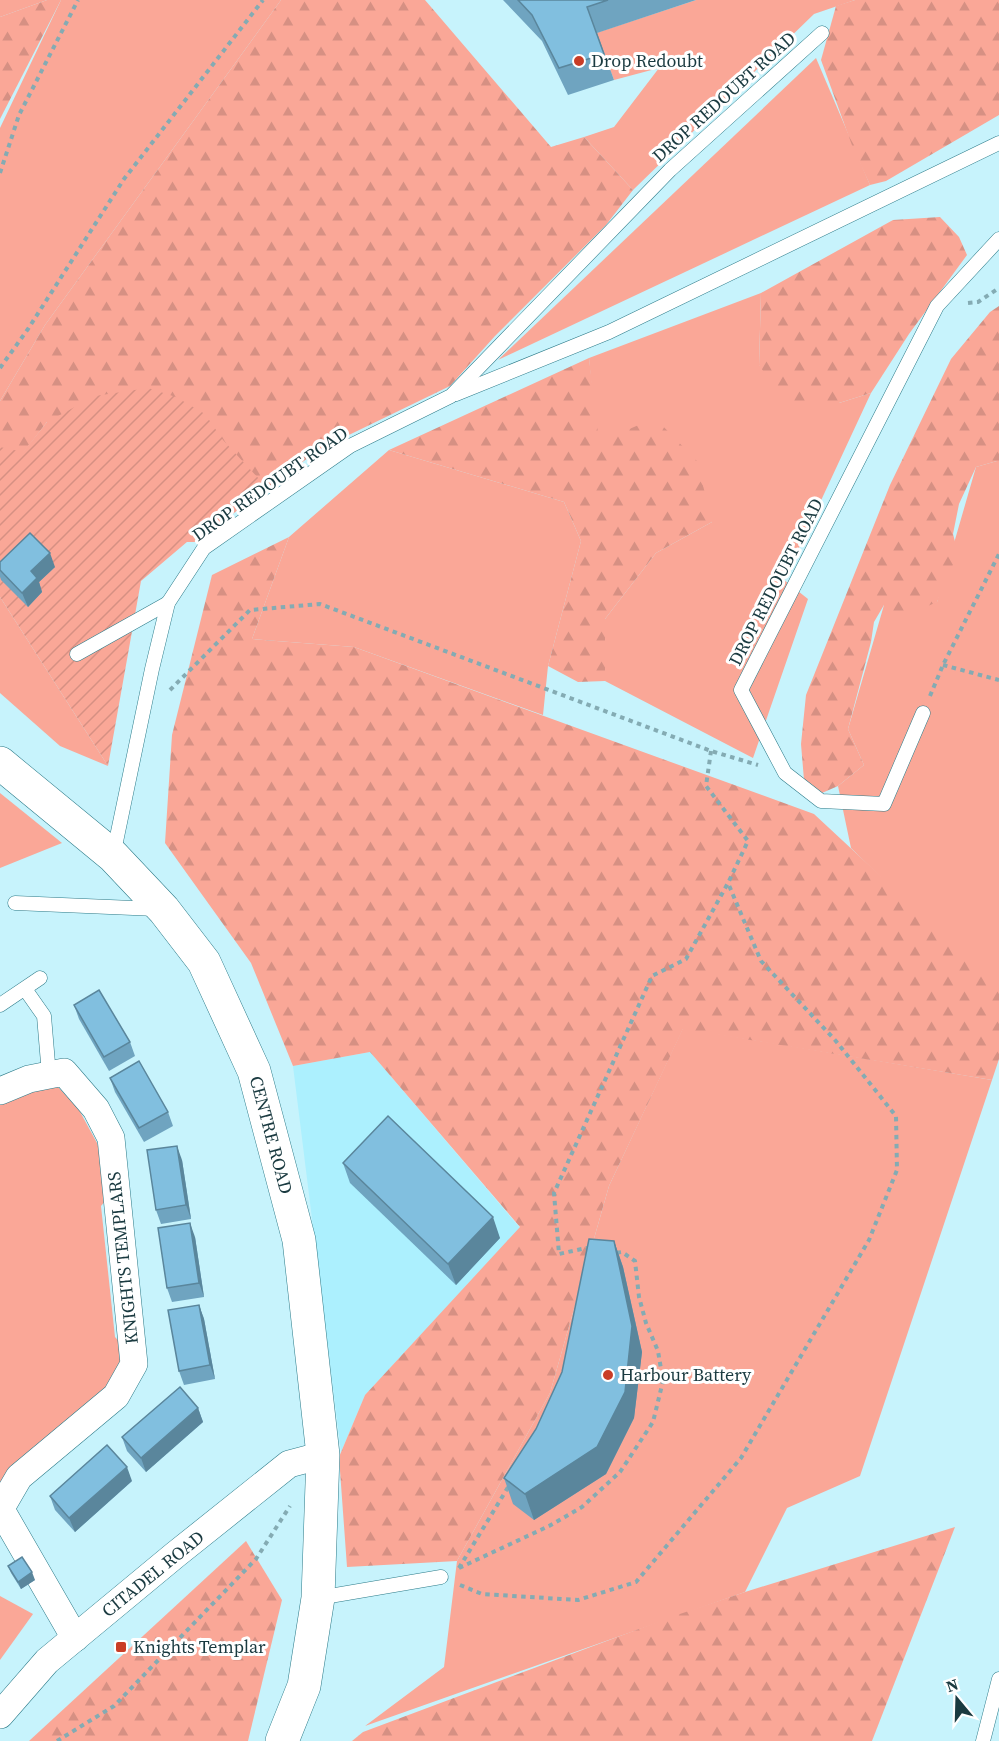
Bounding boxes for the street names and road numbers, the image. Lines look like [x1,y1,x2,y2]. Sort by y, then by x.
street label: DROP REDOUBT ROAD [647,25,801,168]
street label: DROP REDOUBT ROAD [187,420,353,547]
street label: DROP REDOUBT ROAD [722,494,829,670]
street label: CENTRE ROAD [244,1073,299,1197]
street label: KNIGHTS TEMPLARS [101,1171,144,1346]
street label: CITADEL ROAD [96,1524,209,1623]

